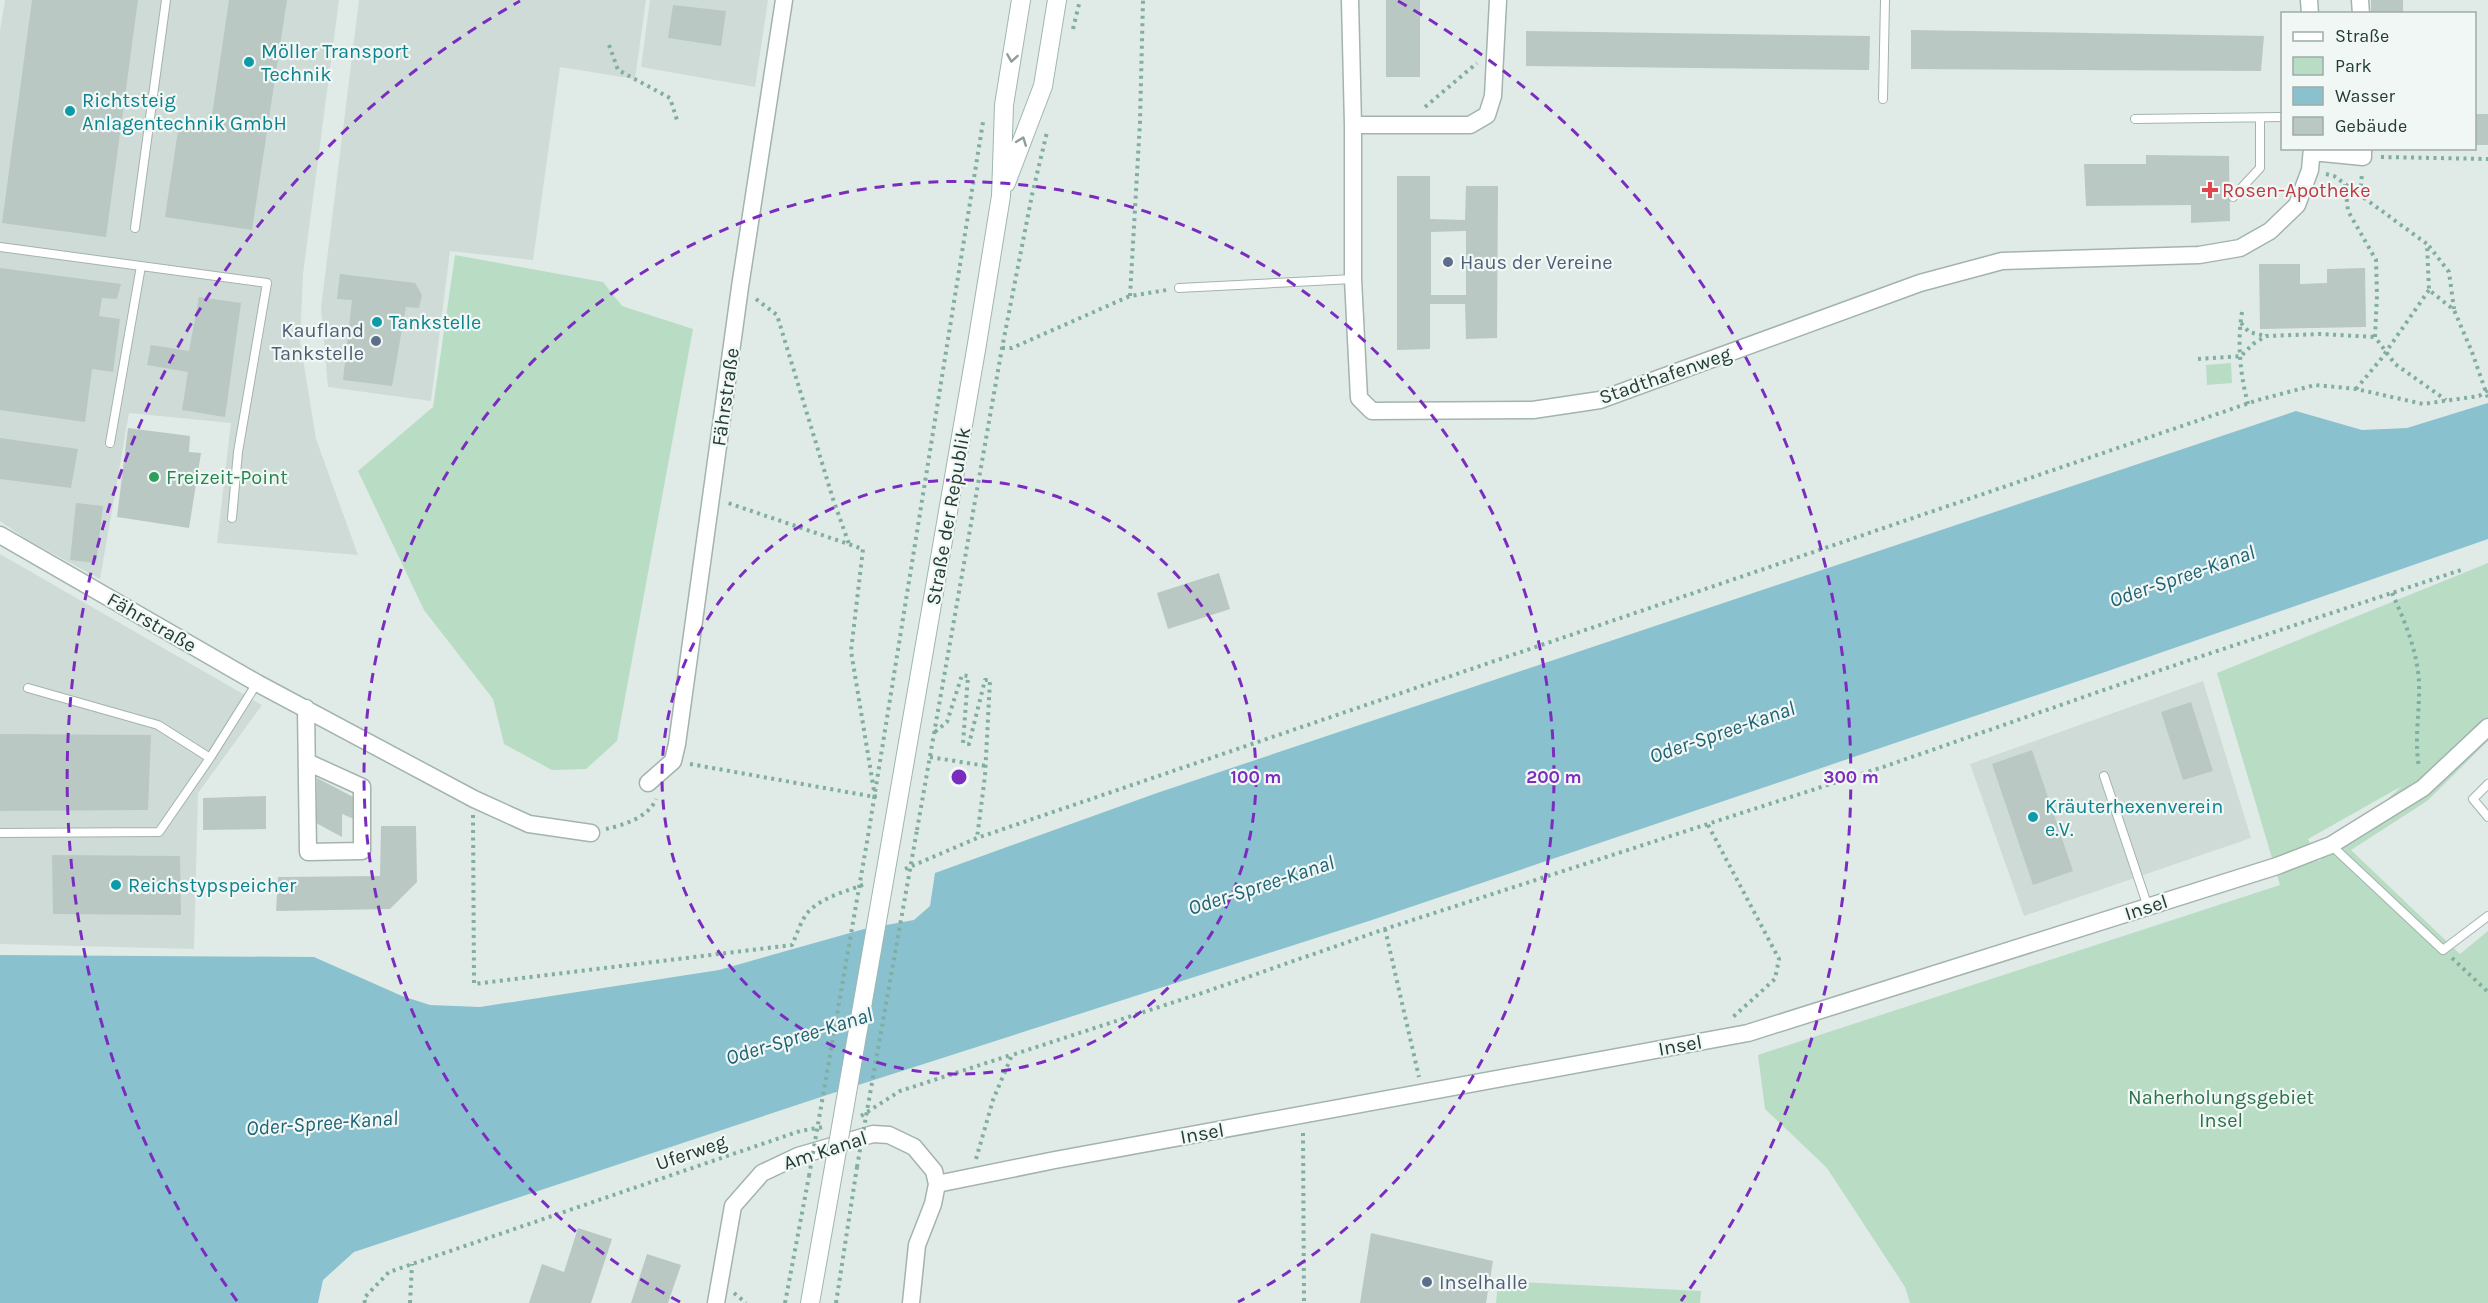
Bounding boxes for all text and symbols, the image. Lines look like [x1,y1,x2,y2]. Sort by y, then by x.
legend [2281,12,2476,150]
text: Straße [2335,25,2389,47]
place label: Möller Transport Technik [261,40,410,86]
one-way arrow [1006,53,1018,62]
marker: Möller Transport Technik [242,55,256,69]
text: Park [2335,55,2372,77]
text: Wasser [2335,85,2396,107]
place label: Richtsteig Anlagentechnik GmbH [82,89,287,135]
marker: Richtsteig Anlagentechnik GmbH [63,104,77,118]
text: Gebäude [2335,115,2407,137]
one-way arrow [1014,137,1027,147]
place label: Rosen-Apotheke [2222,179,2371,202]
marker: Rosen-Apotheke [2203,183,2217,197]
place label: Haus der Vereine [1460,251,1613,274]
marker: Haus der Vereine [1441,255,1455,269]
place label: Tankstelle [389,311,481,334]
marker: Tankstelle [370,315,384,329]
place label: Kaufland Tankstelle [272,319,364,365]
marker: Kaufland Tankstelle [369,334,383,348]
street label: Stadthafenweg [1596,342,1734,409]
street label: Fährstraße [707,346,744,448]
street label: Straße der Republik [922,425,975,607]
place label: Freizeit-Point [166,466,288,489]
marker: Freizeit-Point [147,470,161,484]
water label: Oder-Spree-Kanal [2106,540,2258,612]
street label: Fährstraße [103,588,200,657]
water label: Oder-Spree-Kanal [1646,696,1798,768]
text: 100 m [1231,766,1281,788]
text: 200 m [1526,766,1582,788]
text: 300 m [1823,766,1879,788]
centre of rings [949,767,969,787]
place label: Kräuterhexenverein e.V. [2045,795,2223,841]
marker: Kräuterhexenverein e.V. [2026,810,2040,824]
water label: Oder-Spree-Kanal [1185,850,1337,920]
place label: Reichstypspeicher [128,874,297,897]
marker: Reichstypspeicher [109,878,123,892]
street label: Insel [2122,890,2171,925]
water label: Oder-Spree-Kanal [723,1002,875,1070]
street label: Insel [1656,1030,1704,1061]
park label: Naherholungsgebiet Insel [2128,1086,2314,1132]
water label: Oder-Spree-Kanal [245,1106,399,1140]
street label: Insel [1178,1118,1226,1149]
street label: Am Kanal [780,1126,870,1175]
street label: Uferweg [653,1130,730,1175]
place label: Inselhalle [1439,1271,1528,1294]
marker: Inselhalle [1420,1275,1434,1289]

